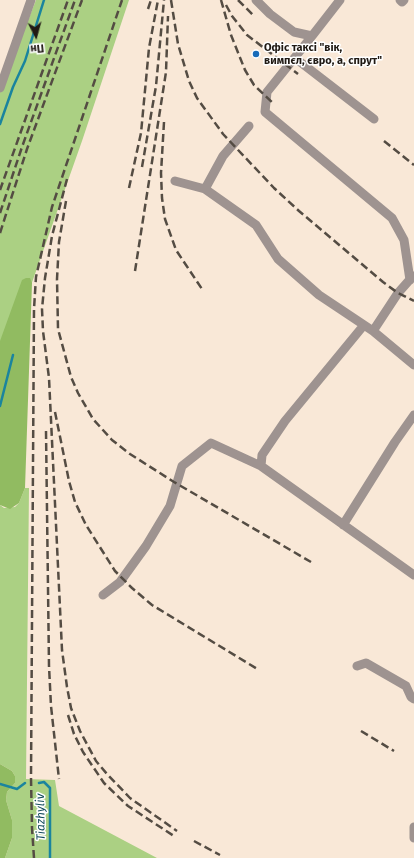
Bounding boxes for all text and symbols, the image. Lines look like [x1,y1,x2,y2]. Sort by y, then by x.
north arrow [16,16,56,56]
text: Пн [30,41,45,56]
place label: Офіс таксі "вік, вимпєл, євро, а, спрут" [264,41,382,67]
marker: Офіс таксі "вік, вимпєл, євро, а, спрут" [251,49,261,59]
water label: Tiazhyliv [33,793,49,841]

